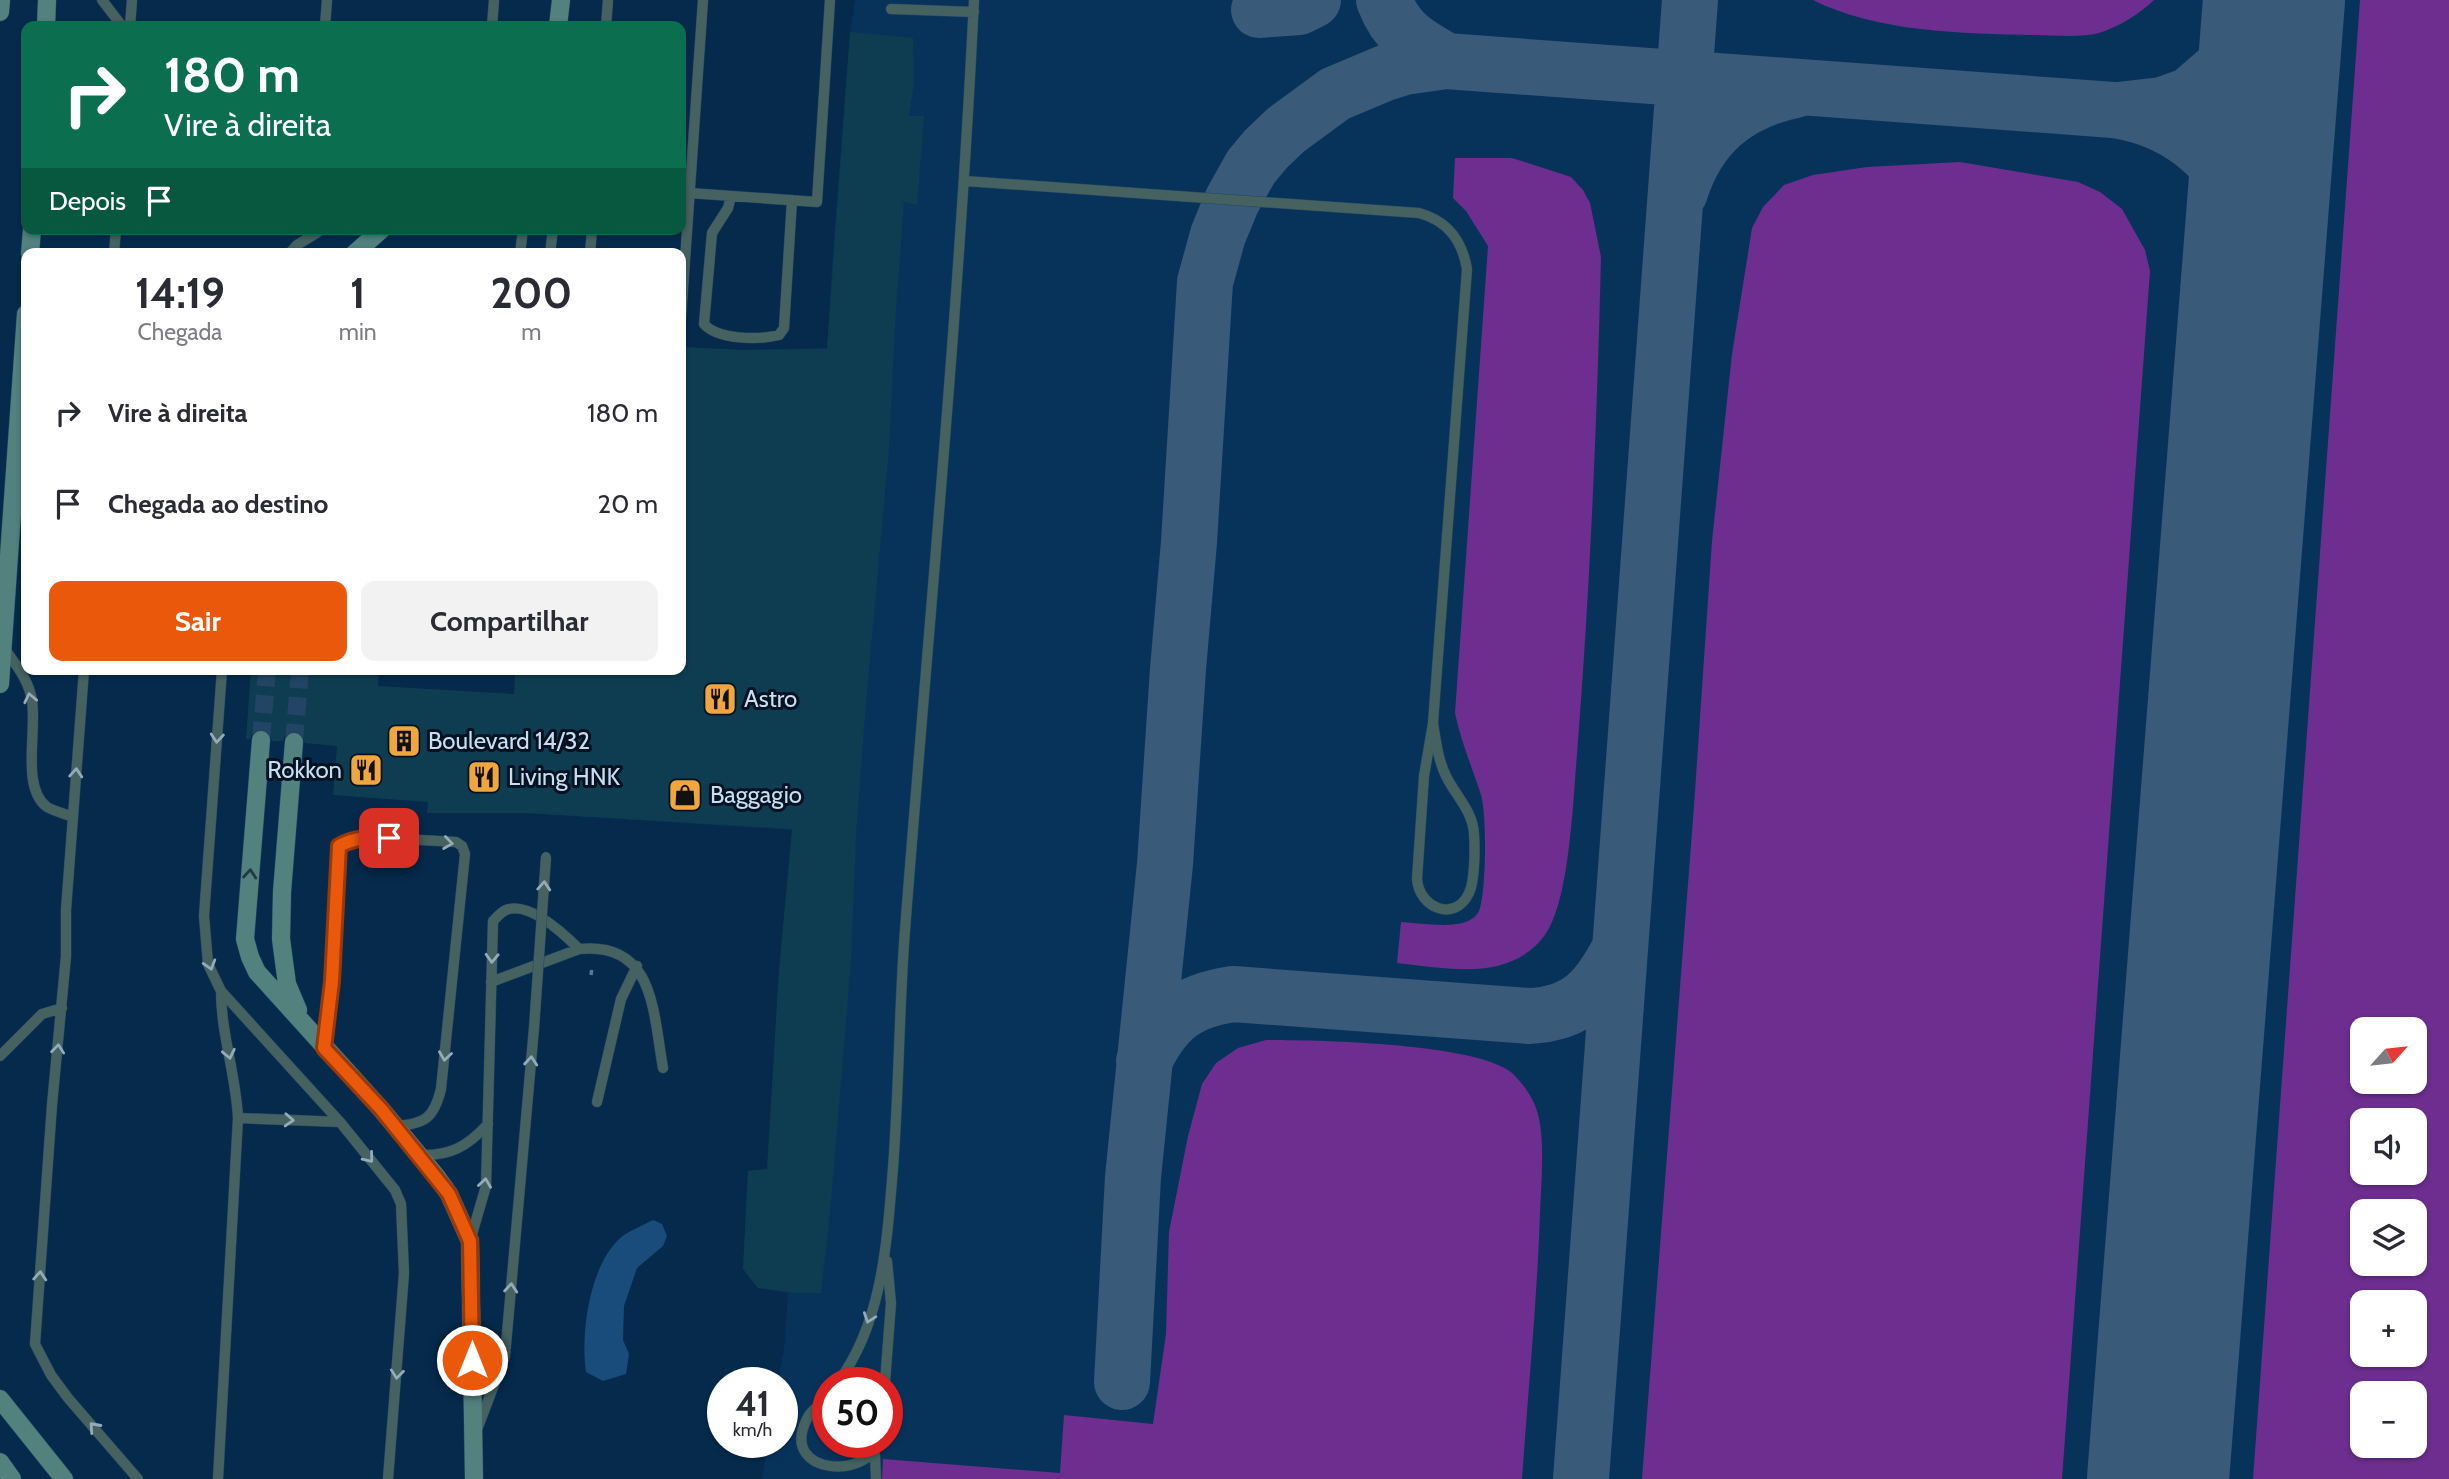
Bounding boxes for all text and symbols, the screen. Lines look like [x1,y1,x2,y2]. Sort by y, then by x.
text: 180 m [164,45,300,104]
icon: right [49,49,140,140]
text: Vire à direita [164,105,331,144]
icon: arrive [140,182,178,220]
text: Depois [49,185,126,217]
text: 14:19 [135,267,225,319]
text: 1 [350,267,365,319]
text: 200 [491,267,572,319]
text: Chegada [138,318,222,346]
text: min [339,318,377,346]
text: m [521,318,541,346]
icon: right [49,394,87,432]
text: Vire à direita [108,397,248,429]
text: 180 m [587,397,658,429]
icon: arrive [49,485,87,523]
text: Chegada ao destino [108,488,328,520]
text: 20 m [598,488,658,520]
button: Sair [49,581,347,661]
button: Compartilhar [361,581,658,661]
restaurant icon: Astro [701,680,739,718]
place label: Astro [744,684,797,713]
one-way arrow [24,692,38,704]
building icon: Boulevard 14/32 [385,722,423,760]
place label: Boulevard 14/32 [428,726,590,755]
one-way arrow [210,733,225,744]
restaurant icon: Rokkon [347,751,385,789]
place label: Rokkon [267,755,342,784]
restaurant icon: Living HNK [465,758,503,796]
place label: Living HNK [508,762,621,791]
one-way arrow [68,768,83,779]
shop icon: Baggagio [666,776,704,814]
place label: Baggagio [710,780,802,809]
pin [359,808,419,868]
icon: arrive [370,819,408,857]
one-way arrow [442,835,454,850]
one-way arrow [242,868,257,879]
one-way arrow [536,881,551,892]
one-way arrow [484,953,499,964]
one-way arrow [202,958,216,970]
north arrow [2350,1017,2427,1094]
map controls [2350,1017,2427,1458]
one-way arrow [51,1043,66,1055]
one-way arrow [221,1048,236,1060]
one-way arrow [438,1051,453,1062]
one-way arrow [523,1055,538,1066]
button: sound [2350,1108,2427,1185]
one-way arrow [283,1112,294,1127]
one-way arrow [360,1151,373,1163]
one-way arrow [477,1177,492,1189]
button: layers [2350,1199,2427,1276]
one-way arrow [32,1270,47,1281]
one-way arrow [503,1282,518,1293]
button: + [2350,1290,2427,1367]
one-way arrow [863,1311,877,1324]
position arrow [435,1323,509,1397]
speed limit sign: 50 [812,1367,903,1458]
one-way arrow [389,1369,404,1380]
button: − [2350,1381,2427,1458]
text: 41 [735,1382,770,1425]
text: km/h [733,1419,772,1441]
one-way arrow [90,1422,102,1435]

